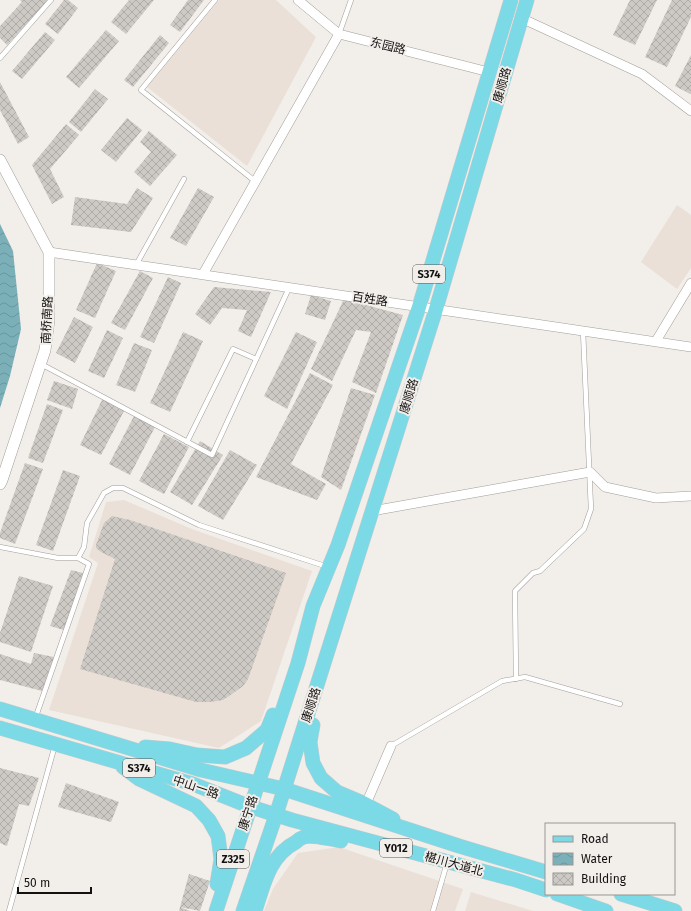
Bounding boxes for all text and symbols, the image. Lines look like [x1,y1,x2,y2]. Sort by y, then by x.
street label: 东园路 [369,35,407,57]
street label: 康顺路 [490,66,514,104]
road number: S374 [413,265,445,283]
street label: 百姓路 [351,289,389,309]
street label: 南桥南路 [39,296,55,344]
street label: 康顺路 [397,377,421,415]
street label: 康顺路 [299,686,323,724]
road number: S374 [123,759,155,777]
street label: 中山一路 [171,773,221,801]
street label: 康宁路 [236,794,260,832]
legend [545,823,675,895]
text: Road [581,832,609,846]
road number: Y012 [380,839,412,857]
street label: 椹川大道北 [423,849,485,879]
road number: Z325 [217,850,249,868]
text: Water [581,852,613,866]
scale bar [18,869,91,895]
text: Building [581,872,627,886]
text: 50 m [24,876,50,890]

